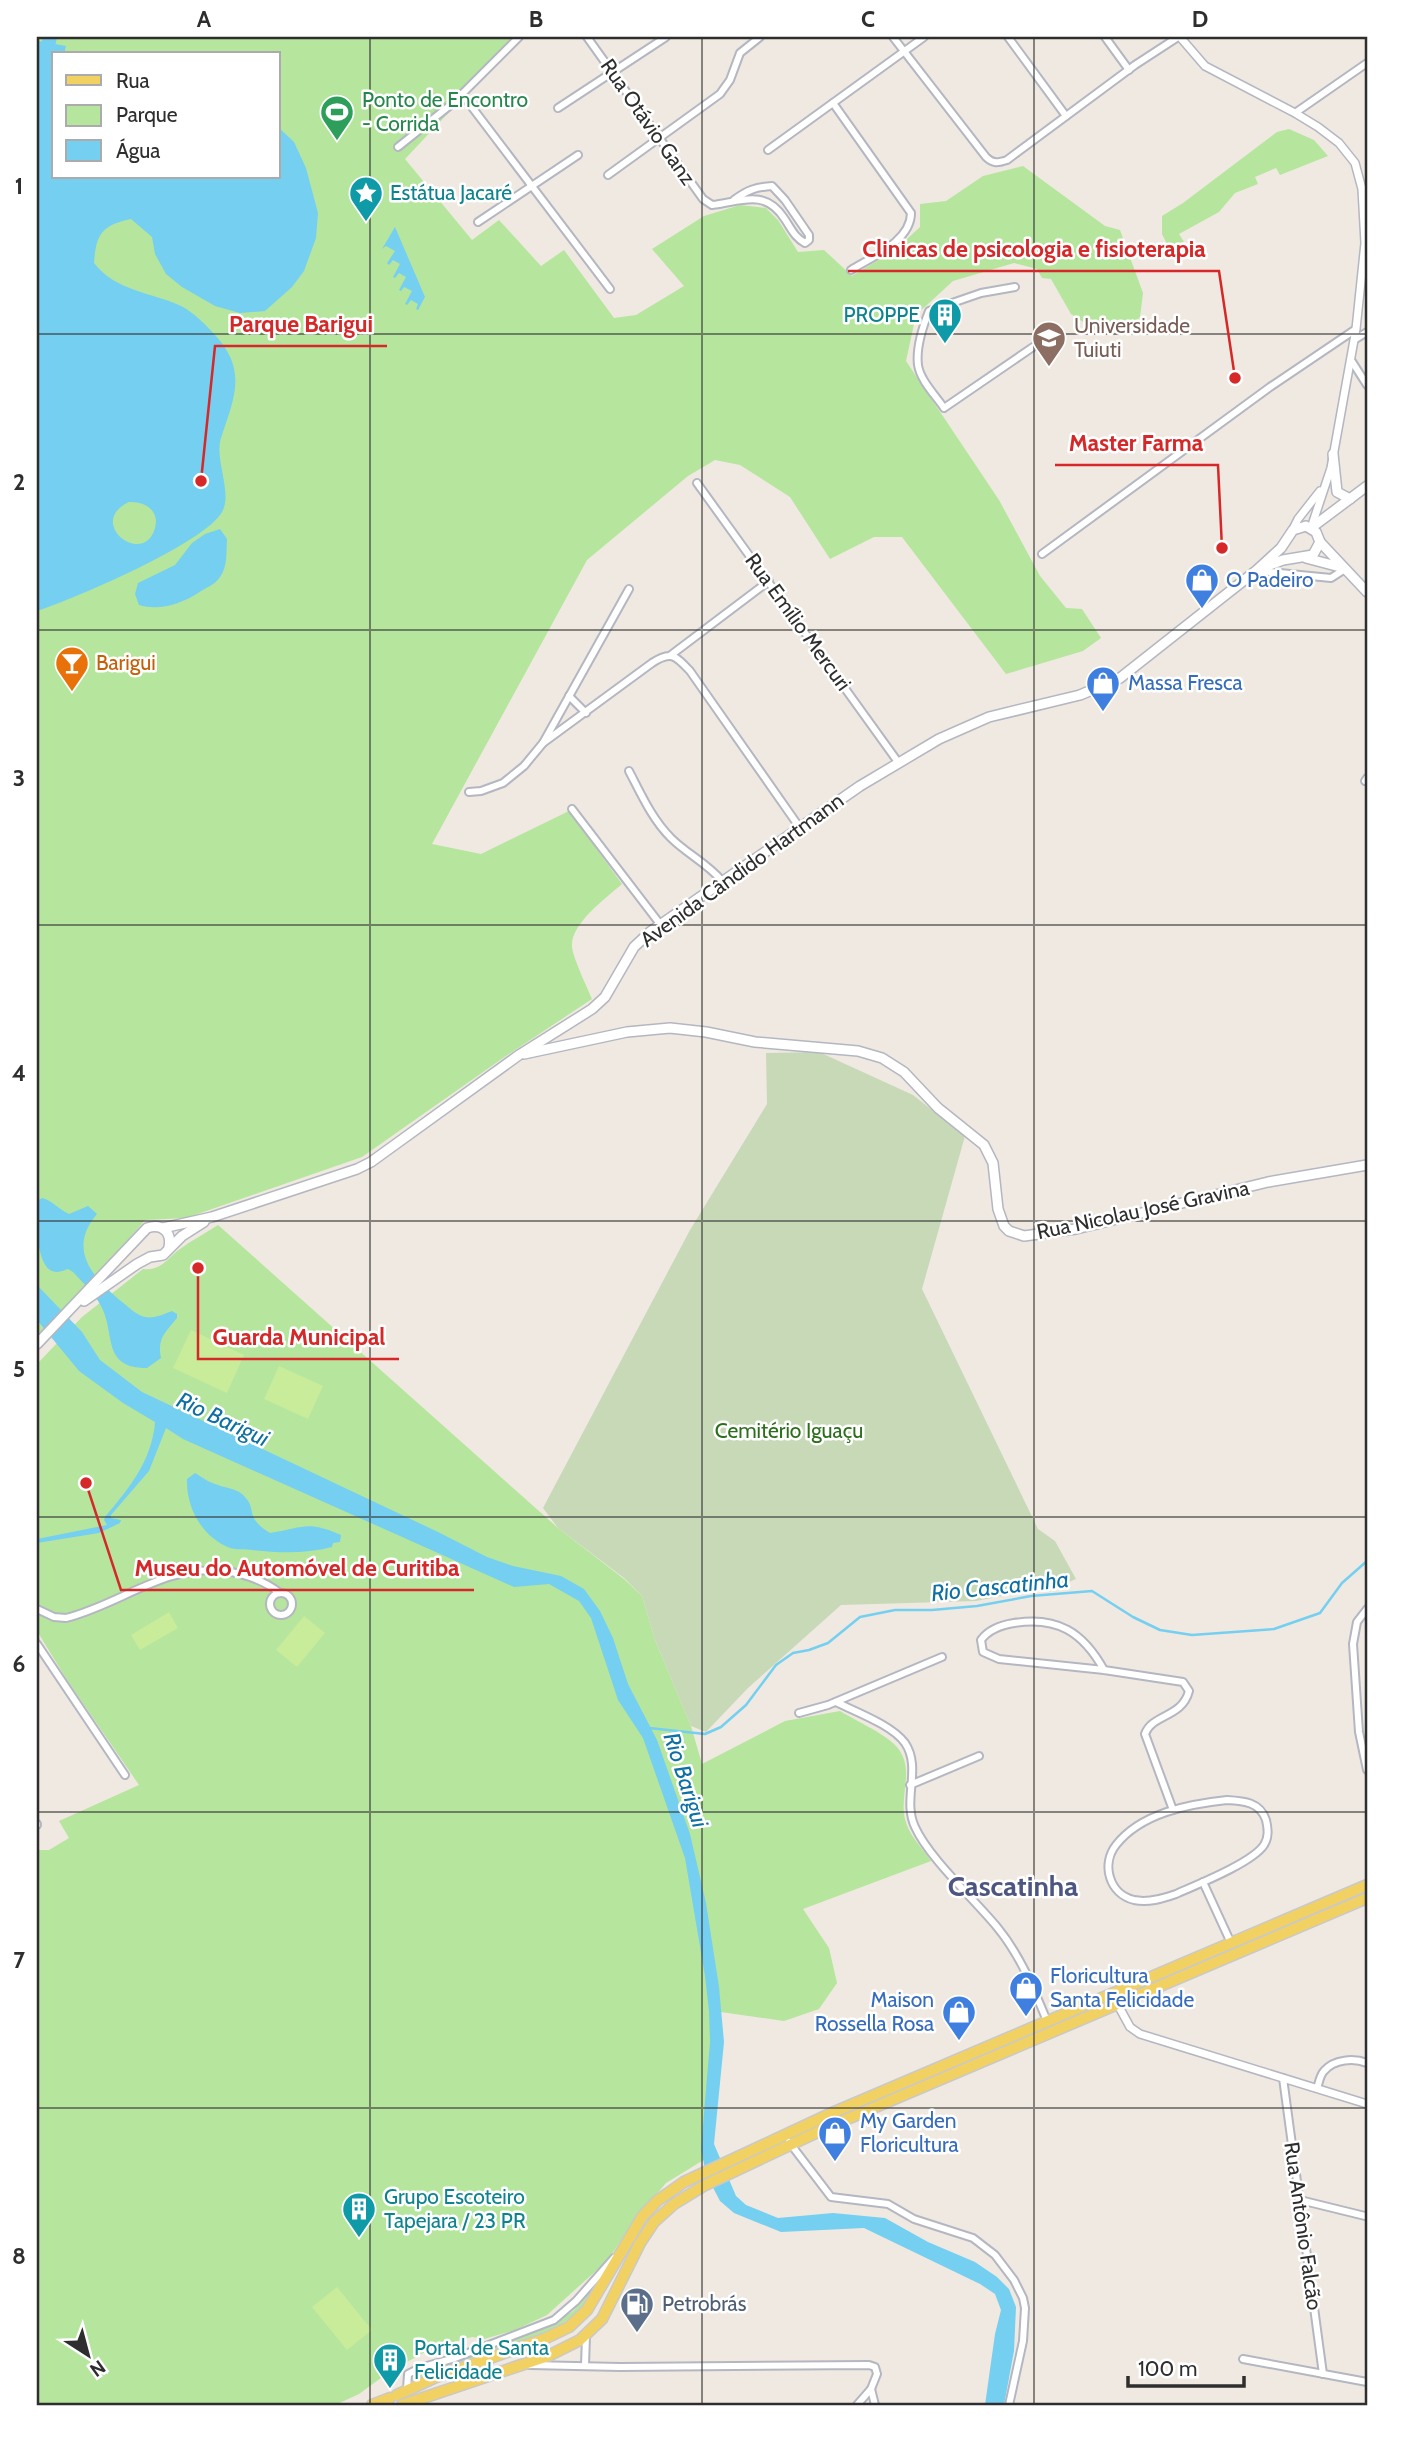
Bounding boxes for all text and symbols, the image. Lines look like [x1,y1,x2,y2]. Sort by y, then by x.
text: A [197,5,212,33]
text: B [529,5,543,33]
text: C [861,5,875,33]
text: D [1192,5,1208,33]
legend [52,52,280,178]
street label: Rua Otávio Ganz [596,54,701,190]
text: Rua [116,68,150,93]
place label: Ponto de Encontro - Corrida [362,87,528,136]
sports icon: Ponto de Encontro - Corrida [318,93,356,142]
text: Parque [116,102,178,127]
text: Água [116,138,160,163]
text: 1 [15,172,23,200]
place icon: Estátua Jacaré [347,174,385,223]
place label: Estátua Jacaré [390,180,512,205]
callout: Clinicas de psicologia e fisioterapia [848,227,1219,271]
text: Clinicas de psicologia e fisioterapia [862,235,1206,263]
building icon: PROPPE [926,296,964,345]
callout: Parque Barigui [215,302,387,346]
place label: PROPPE [843,302,920,327]
text: Parque Barigui [229,310,373,338]
place label: Universidade Tuiuti [1074,313,1190,362]
school or university icon: Universidade Tuiuti [1030,319,1068,368]
callout: Master Farma [1055,421,1218,465]
text: Master Farma [1069,429,1204,457]
text: 2 [13,468,25,496]
street label: Rua Emílio Mercuri [740,548,857,695]
shop icon: O Padeiro [1183,561,1221,610]
place label: O Padeiro [1226,567,1313,592]
bar icon: Barigui [53,644,91,693]
place label: Barigui [96,650,156,675]
shop icon: Massa Fresca [1084,664,1122,713]
place label: Massa Fresca [1128,670,1243,695]
text: 3 [13,764,25,792]
street label: Avenida Cândido Hartmann [635,787,848,952]
text: 4 [12,1059,26,1087]
street label: Rua Nicolau José Gravina [1034,1175,1251,1244]
callout: Guarda Municipal [198,1315,399,1359]
text: Guarda Municipal [213,1323,385,1351]
text: 5 [13,1355,25,1383]
water label: Rio Barigui [172,1385,275,1453]
park label: Cemitério Iguaçu [715,1418,863,1443]
callout: Museu do Automóvel de Curitiba [121,1546,474,1590]
text: Museu do Automóvel de Curitiba [134,1554,460,1582]
water label: Rio Cascatinha [930,1565,1070,1607]
text: 6 [13,1650,25,1678]
water label: Rio Barigui [657,1729,715,1832]
district label: Cascatinha [948,1869,1078,1903]
text: 7 [13,1946,25,1974]
place label: Floricultura Santa Felicidade [1050,1963,1194,2012]
shop icon: Floricultura Santa Felicidade [1007,1969,1045,2018]
place label: Maison Rossella Rosa [815,1987,934,2036]
shop icon: Maison Rossella Rosa [940,1993,978,2042]
place label: My Garden Floricultura [860,2108,959,2157]
shop icon: My Garden Floricultura [816,2114,854,2163]
street label: Rua Antônio Falcão [1279,2140,1328,2312]
place label: Grupo Escoteiro Tapejara / 23 PR [384,2184,526,2234]
building icon: Grupo Escoteiro Tapejara / 23 PR [340,2190,378,2239]
text: 8 [12,2242,26,2270]
fuel station icon: Petrobrás [618,2285,656,2334]
place label: Petrobrás [662,2291,747,2316]
north arrow [52,2320,122,2390]
place label: Portal de Santa Felicidade [414,2335,549,2384]
building icon: Portal de Santa Felicidade [371,2341,409,2390]
scale bar [1128,2344,1243,2388]
text: N [86,2355,110,2382]
text: 100 m [1138,2356,1197,2381]

